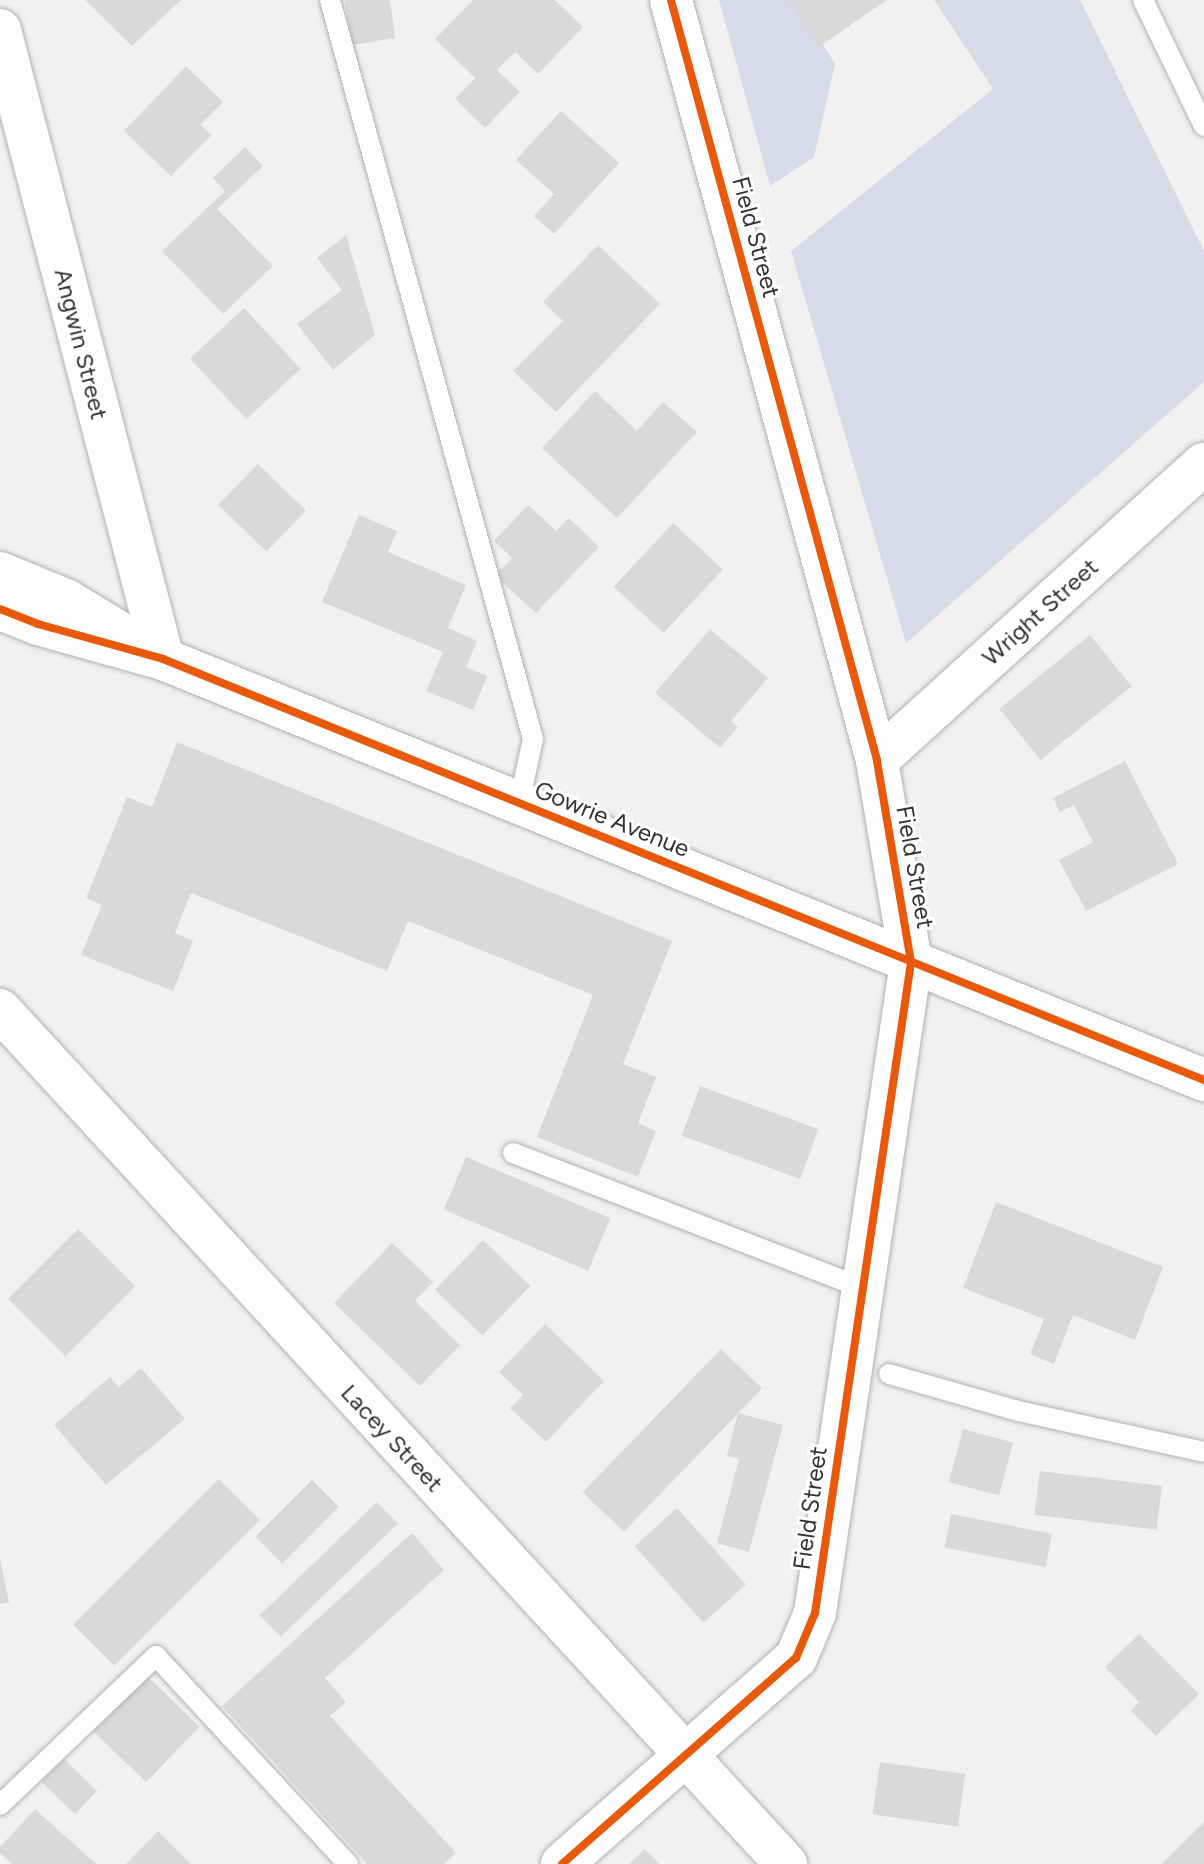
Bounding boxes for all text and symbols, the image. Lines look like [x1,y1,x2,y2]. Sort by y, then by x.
street label: Field Street [726,173,786,301]
street label: Angwin Street [48,265,114,423]
street label: Wright Street [976,552,1104,672]
street label: Gowrie Avenue [530,775,694,863]
street label: Field Street [890,803,940,931]
street label: Lacey Street [335,1378,449,1498]
street label: Field Street [787,1445,833,1571]

